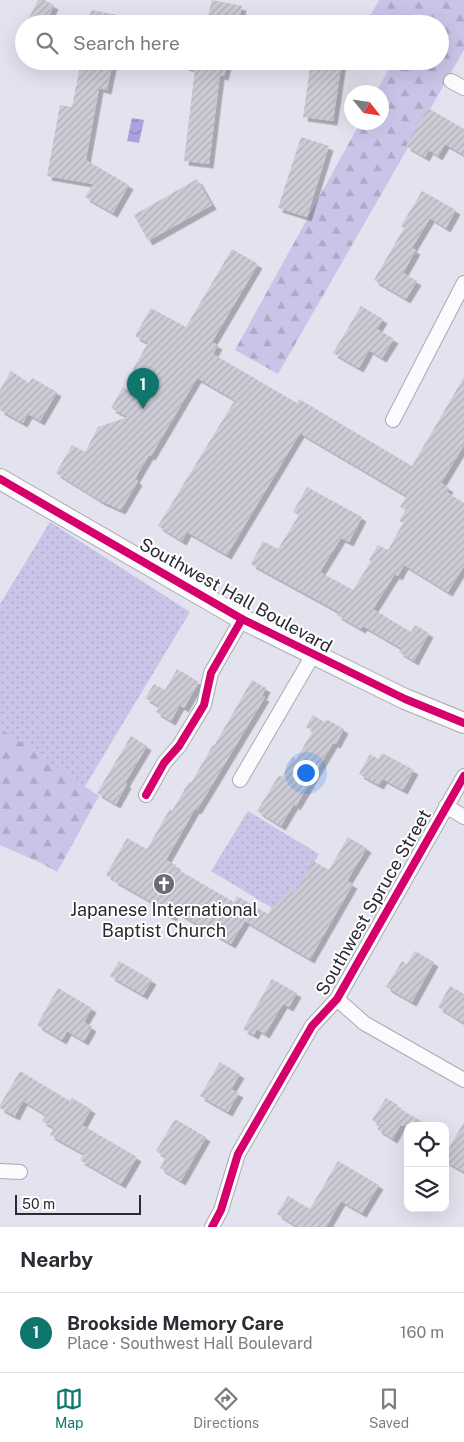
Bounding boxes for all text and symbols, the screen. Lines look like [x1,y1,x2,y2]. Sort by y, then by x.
search box [15,15,449,70]
icon: search [33,29,61,57]
text: Search here [73,32,180,54]
north arrow [344,85,389,130]
pin: 1 [127,368,159,409]
street label: Southwest Hall Boulevard [136,533,336,657]
your location [293,760,319,786]
street label: Southwest Spruce Street [311,805,435,999]
church icon: Japanese International Baptist Church [152,872,176,896]
place label: Japanese International Baptist Church [70,899,258,941]
map controls [404,1122,449,1212]
button: locate [404,1122,449,1167]
button: layers [404,1167,449,1212]
scale bar [15,1192,141,1215]
text: 50 m [22,1196,55,1212]
text: Nearby [20,1247,93,1272]
text: Brookside Memory Care [67,1312,284,1334]
text: 1 [33,1323,39,1342]
text: 160 m [400,1323,444,1342]
text: Place · Southwest Hall Boulevard [67,1334,313,1353]
tab: Map [55,1385,83,1431]
tab: Directions [193,1385,259,1431]
tab: Saved [369,1385,409,1431]

